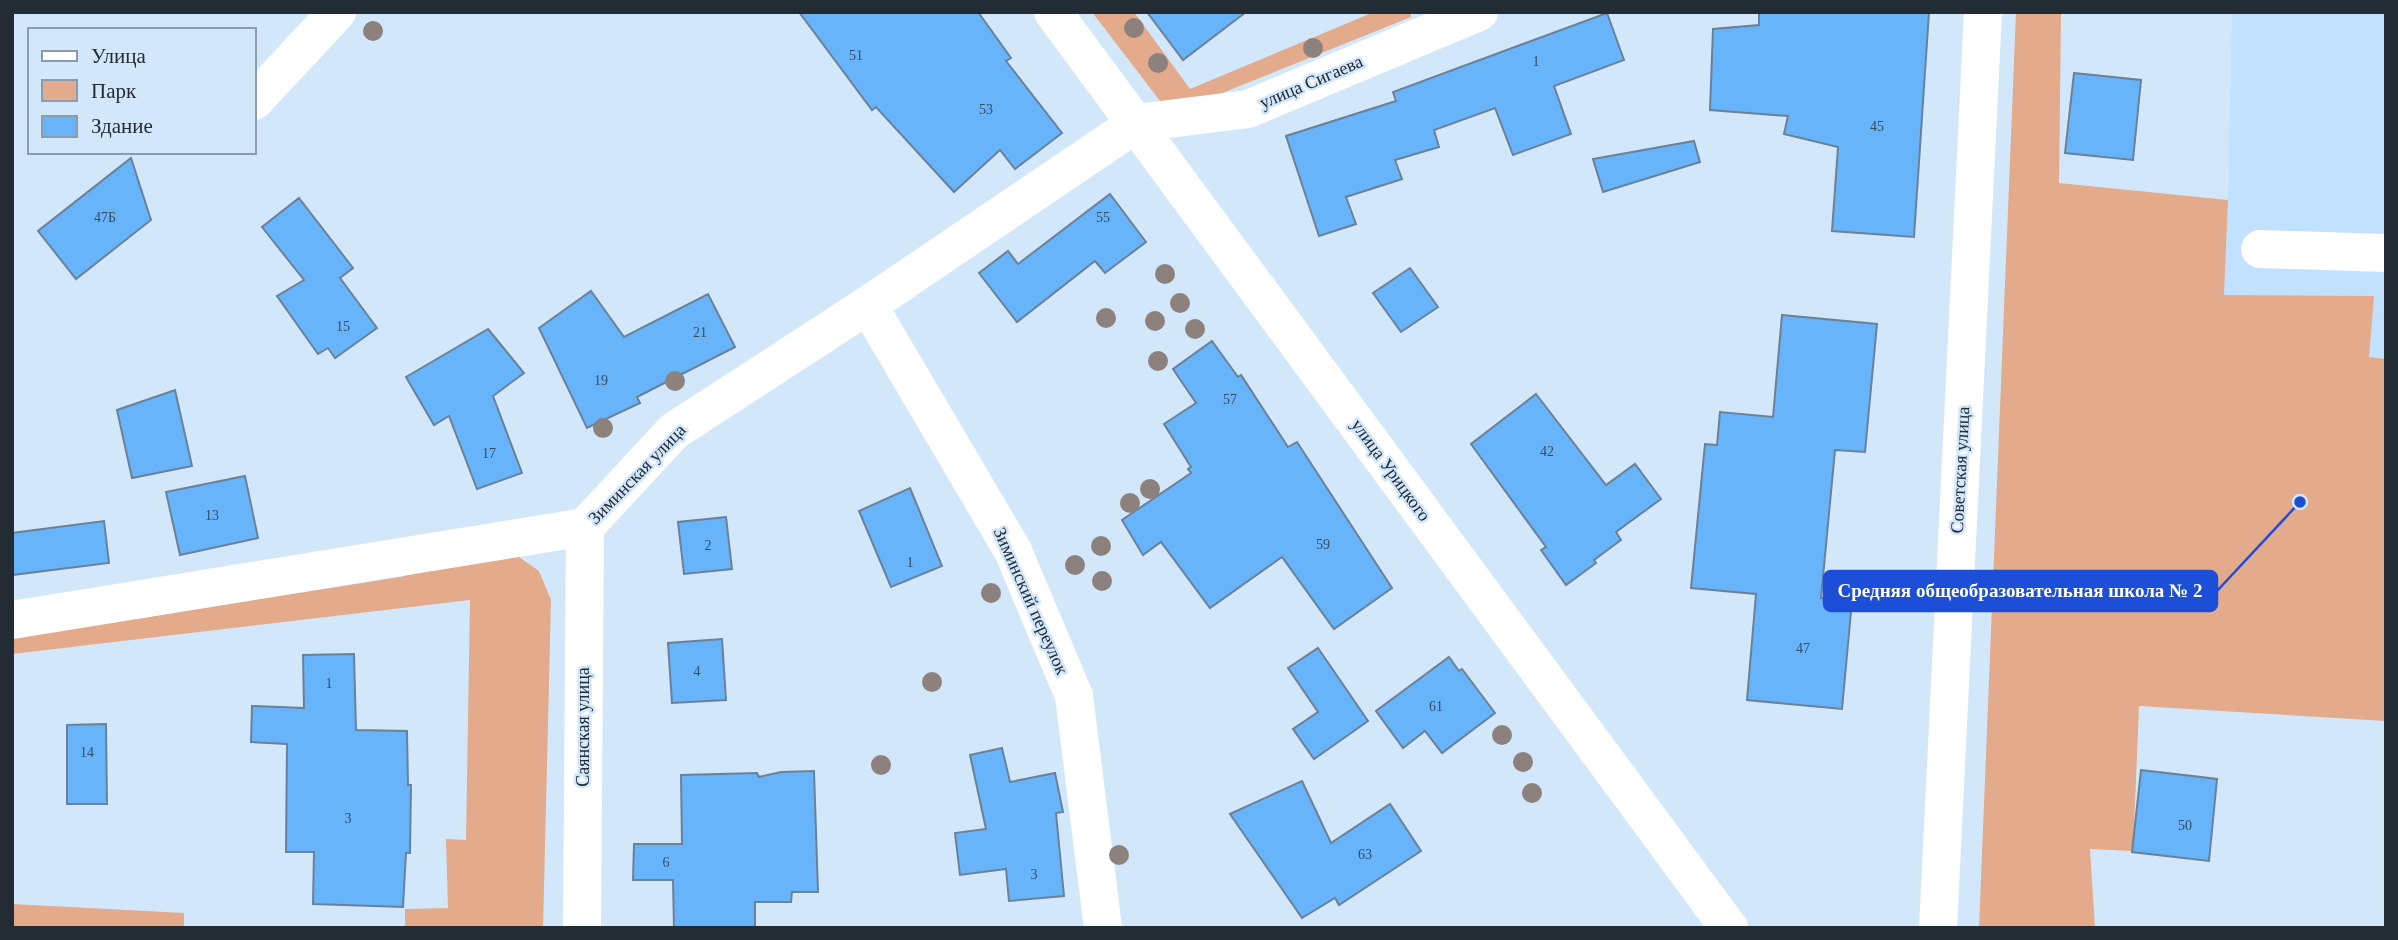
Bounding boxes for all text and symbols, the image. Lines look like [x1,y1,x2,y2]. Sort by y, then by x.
legend [28,28,256,154]
text: Улица [91,44,146,68]
house number: 51 [849,48,863,63]
street label: улица Сигаева [1256,51,1366,113]
house number: 1 [1533,54,1540,69]
text: Парк [91,79,137,103]
house number: 53 [979,102,993,117]
text: Здание [91,114,153,138]
house number: 45 [1870,119,1884,134]
house number: 47Б [94,210,116,225]
house number: 55 [1096,210,1110,225]
house number: 15 [336,319,350,334]
house number: 21 [693,325,707,340]
house number: 19 [594,373,608,388]
house number: 57 [1223,392,1237,407]
street label: Советская улица [1947,406,1973,534]
street label: улица Урицкого [1347,415,1435,525]
street label: Зиминская улица [584,420,690,528]
house number: 42 [1540,444,1554,459]
house number: 17 [482,446,496,461]
house number: 13 [205,508,219,523]
street label: Зиминский переулок [990,524,1073,678]
house number: 59 [1316,537,1330,552]
house number: 2 [705,538,712,553]
house number: 1 [907,555,914,570]
callout: Средняя общеобразовательная школа № 2 [1824,571,2217,611]
text: Средняя общеобразовательная школа № 2 [1838,580,2202,601]
house number: 47 [1796,641,1810,656]
house number: 4 [694,664,701,679]
street label: Саянская улица [573,667,593,787]
house number: 1 [326,676,333,691]
house number: 61 [1429,699,1443,714]
house number: 14 [80,745,94,760]
house number: 3 [345,811,352,826]
house number: 50 [2178,818,2192,833]
house number: 63 [1358,847,1372,862]
house number: 6 [663,855,670,870]
house number: 3 [1031,867,1038,882]

